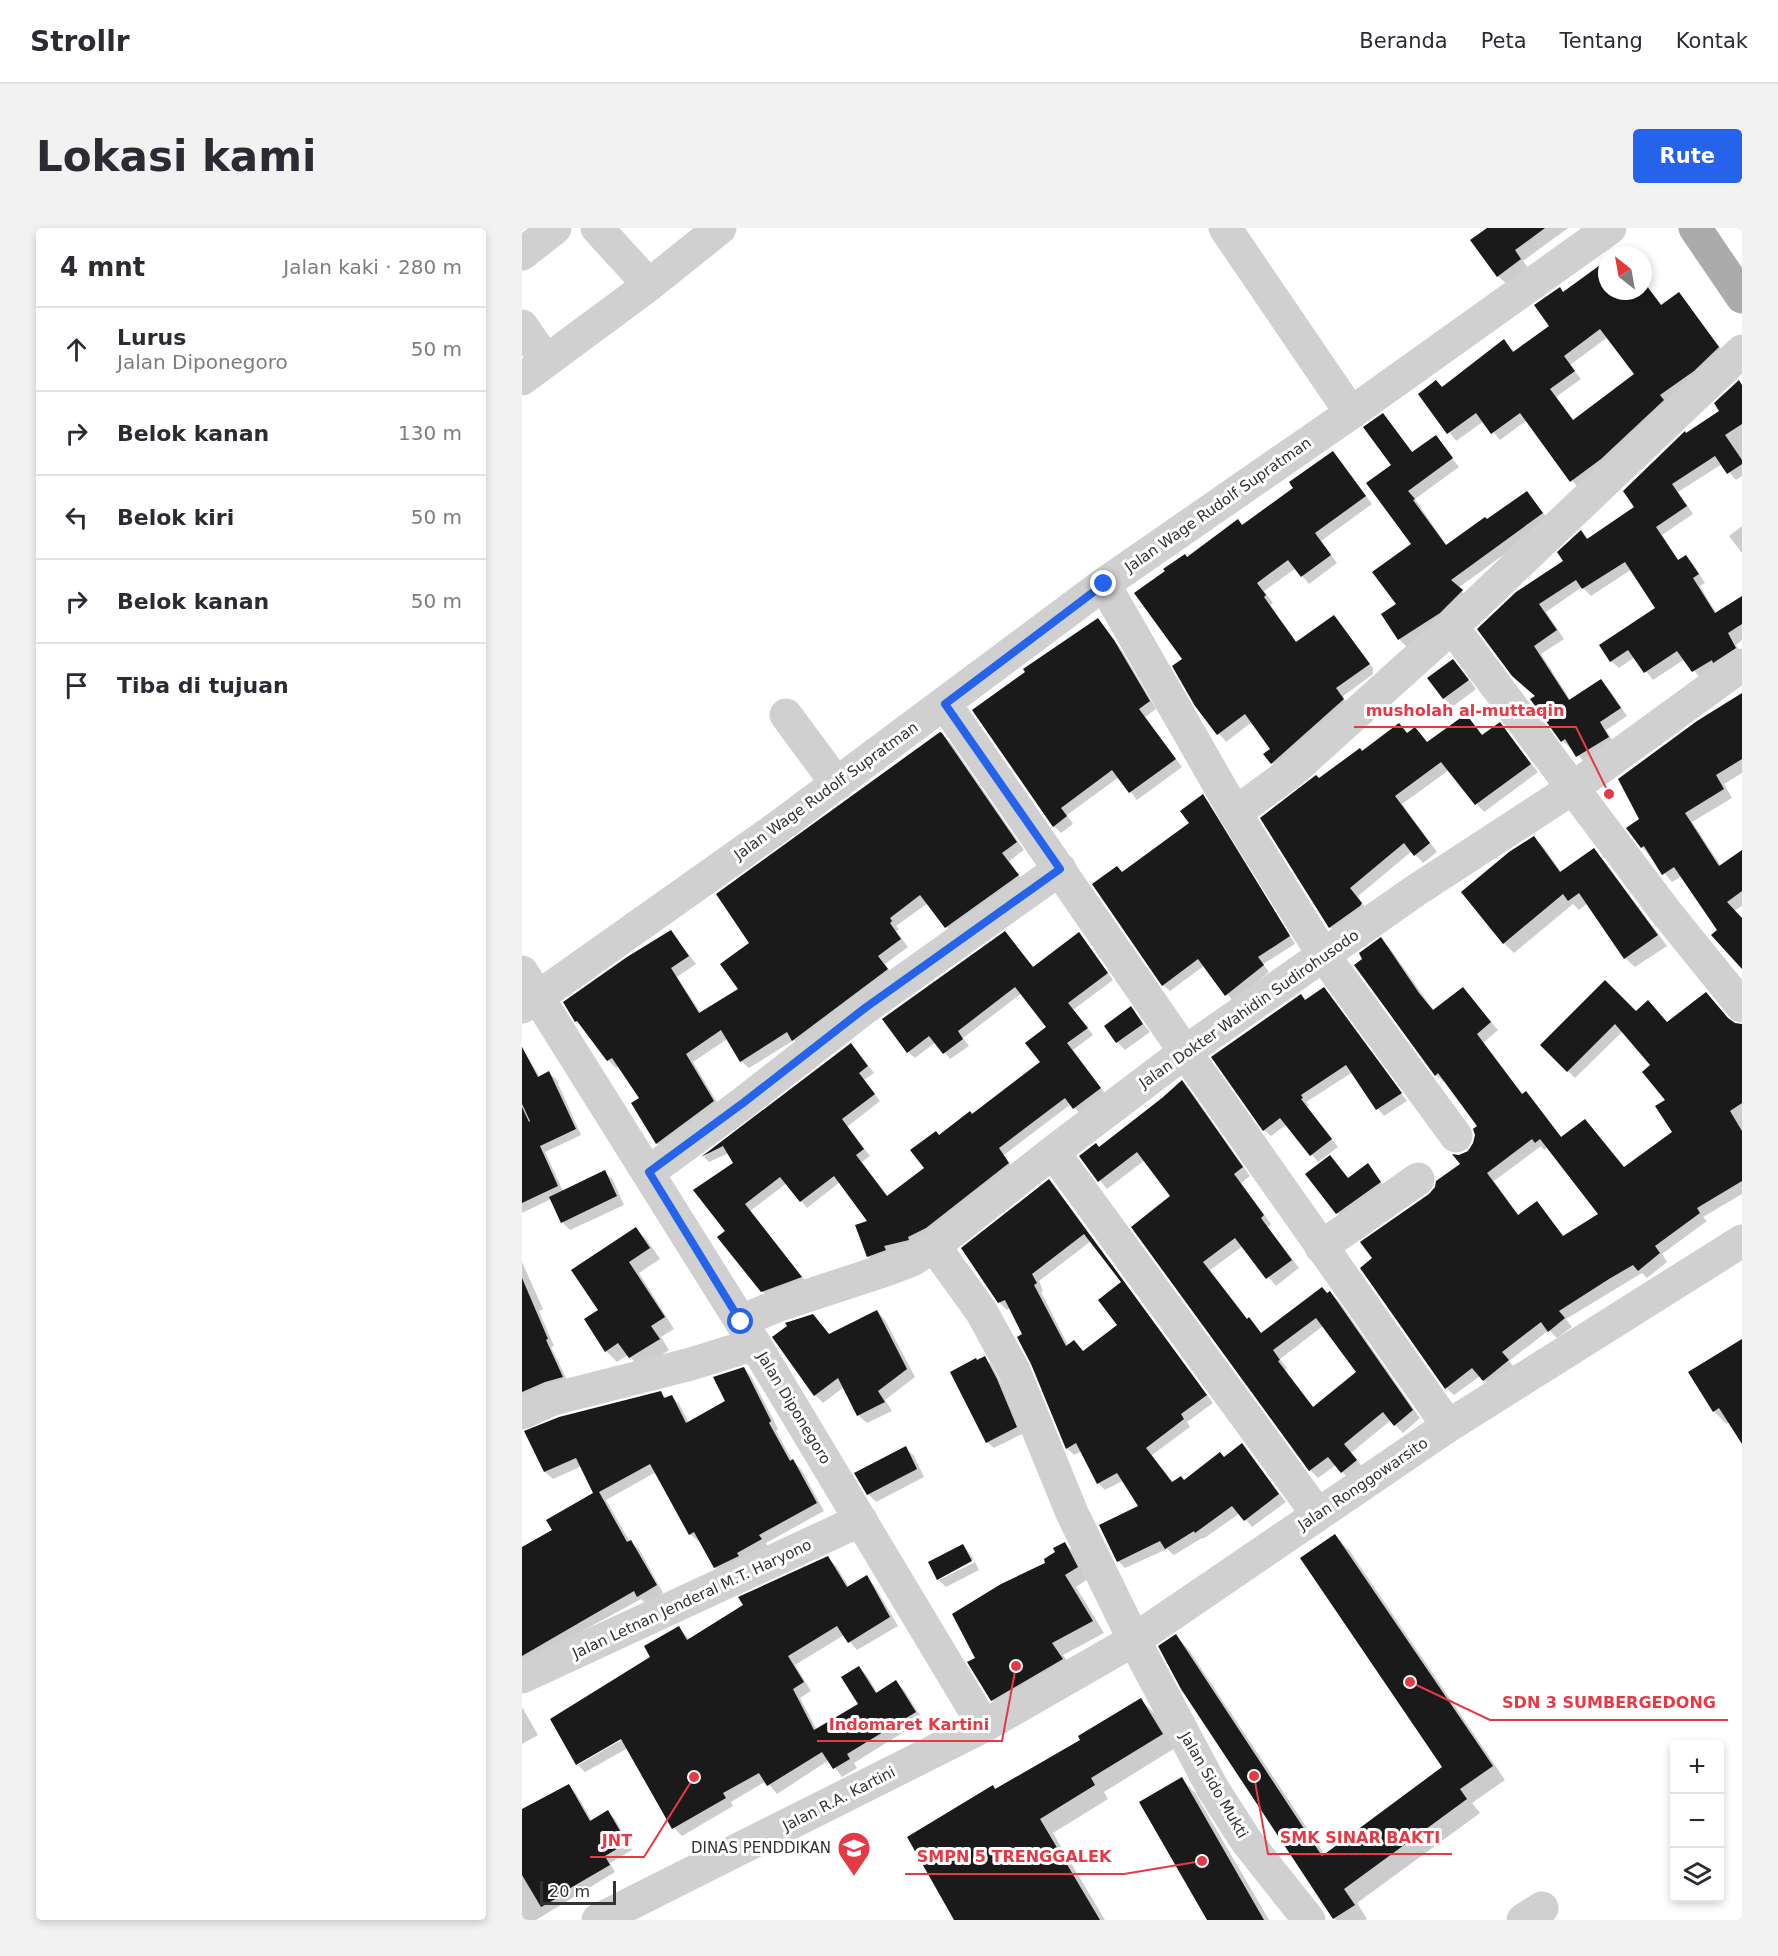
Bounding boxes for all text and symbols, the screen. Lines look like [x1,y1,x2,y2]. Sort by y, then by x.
text: Strollr [30,25,130,58]
text: Beranda [1359,29,1448,53]
text: Peta [1481,29,1527,53]
text: Tentang [1560,29,1643,53]
text: Kontak [1676,29,1748,53]
button: Rute [1633,129,1742,183]
text: Lokasi kami [36,132,316,181]
north arrow [1598,246,1652,300]
text: 4 mnt [60,252,145,282]
text: Jalan kaki · 280 m [283,255,462,279]
text: Lurus [117,325,186,350]
icon: ahead [60,333,93,366]
text: 50 m [411,337,462,361]
text: Jalan Diponegoro [117,350,288,374]
icon: right [60,417,93,450]
text: Belok kanan [117,421,269,446]
text: 130 m [398,421,462,445]
street label: Jalan Wage Rudolf Supratman [1121,434,1315,577]
icon: left [60,501,93,534]
text: Belok kiri [117,505,234,530]
text: 50 m [411,505,462,529]
route end [1090,570,1116,596]
icon: right [60,585,93,618]
text: Belok kanan [117,589,269,614]
text: 50 m [411,589,462,613]
icon: arrive [60,669,93,702]
text: Tiba di tujuan [117,673,289,698]
callout: musholah al-muttaqin [1354,693,1576,727]
text: musholah al-muttaqin [1366,701,1564,720]
street label: Jalan Wage Rudolf Supratman [730,718,922,864]
street label: Jalan Dokter Wahidin Sudirohusodo [1135,926,1362,1093]
route start [727,1308,753,1334]
street label: Jalan Diponegoro [753,1348,835,1468]
street label: Jalan Ronggowarsito [1294,1434,1431,1535]
street label: Jalan Letnan Jenderal M.T. Haryono [569,1536,814,1663]
callout: SDN 3 SUMBERGEDONG [1490,1686,1728,1720]
text: SDN 3 SUMBERGEDONG [1502,1693,1716,1712]
callout: Indomaret Kartini [817,1707,1002,1741]
text: Indomaret Kartini [829,1715,989,1734]
street label: Jalan Sido Mukti [1176,1728,1252,1841]
map controls [1670,1740,1724,1902]
button: + [1670,1740,1724,1794]
street label: Jalan R.A. Kartini [779,1763,898,1836]
button: − [1670,1794,1724,1848]
callout: SMK SINAR BAKTI [1268,1820,1452,1854]
callout: JNT [590,1823,644,1857]
text: SMK SINAR BAKTI [1280,1828,1440,1847]
school or university icon: DINAS PENDDIKAN [836,1830,872,1877]
text: JNT [601,1831,632,1850]
place label: DINAS PENDDIKAN [691,1839,831,1857]
callout: SMPN 5 TRENGGALEK [905,1840,1124,1874]
text: SMPN 5 TRENGGALEK [917,1847,1112,1866]
button: layers [1670,1848,1724,1902]
scale bar [540,1878,616,1906]
text: 20 m [549,1882,590,1901]

